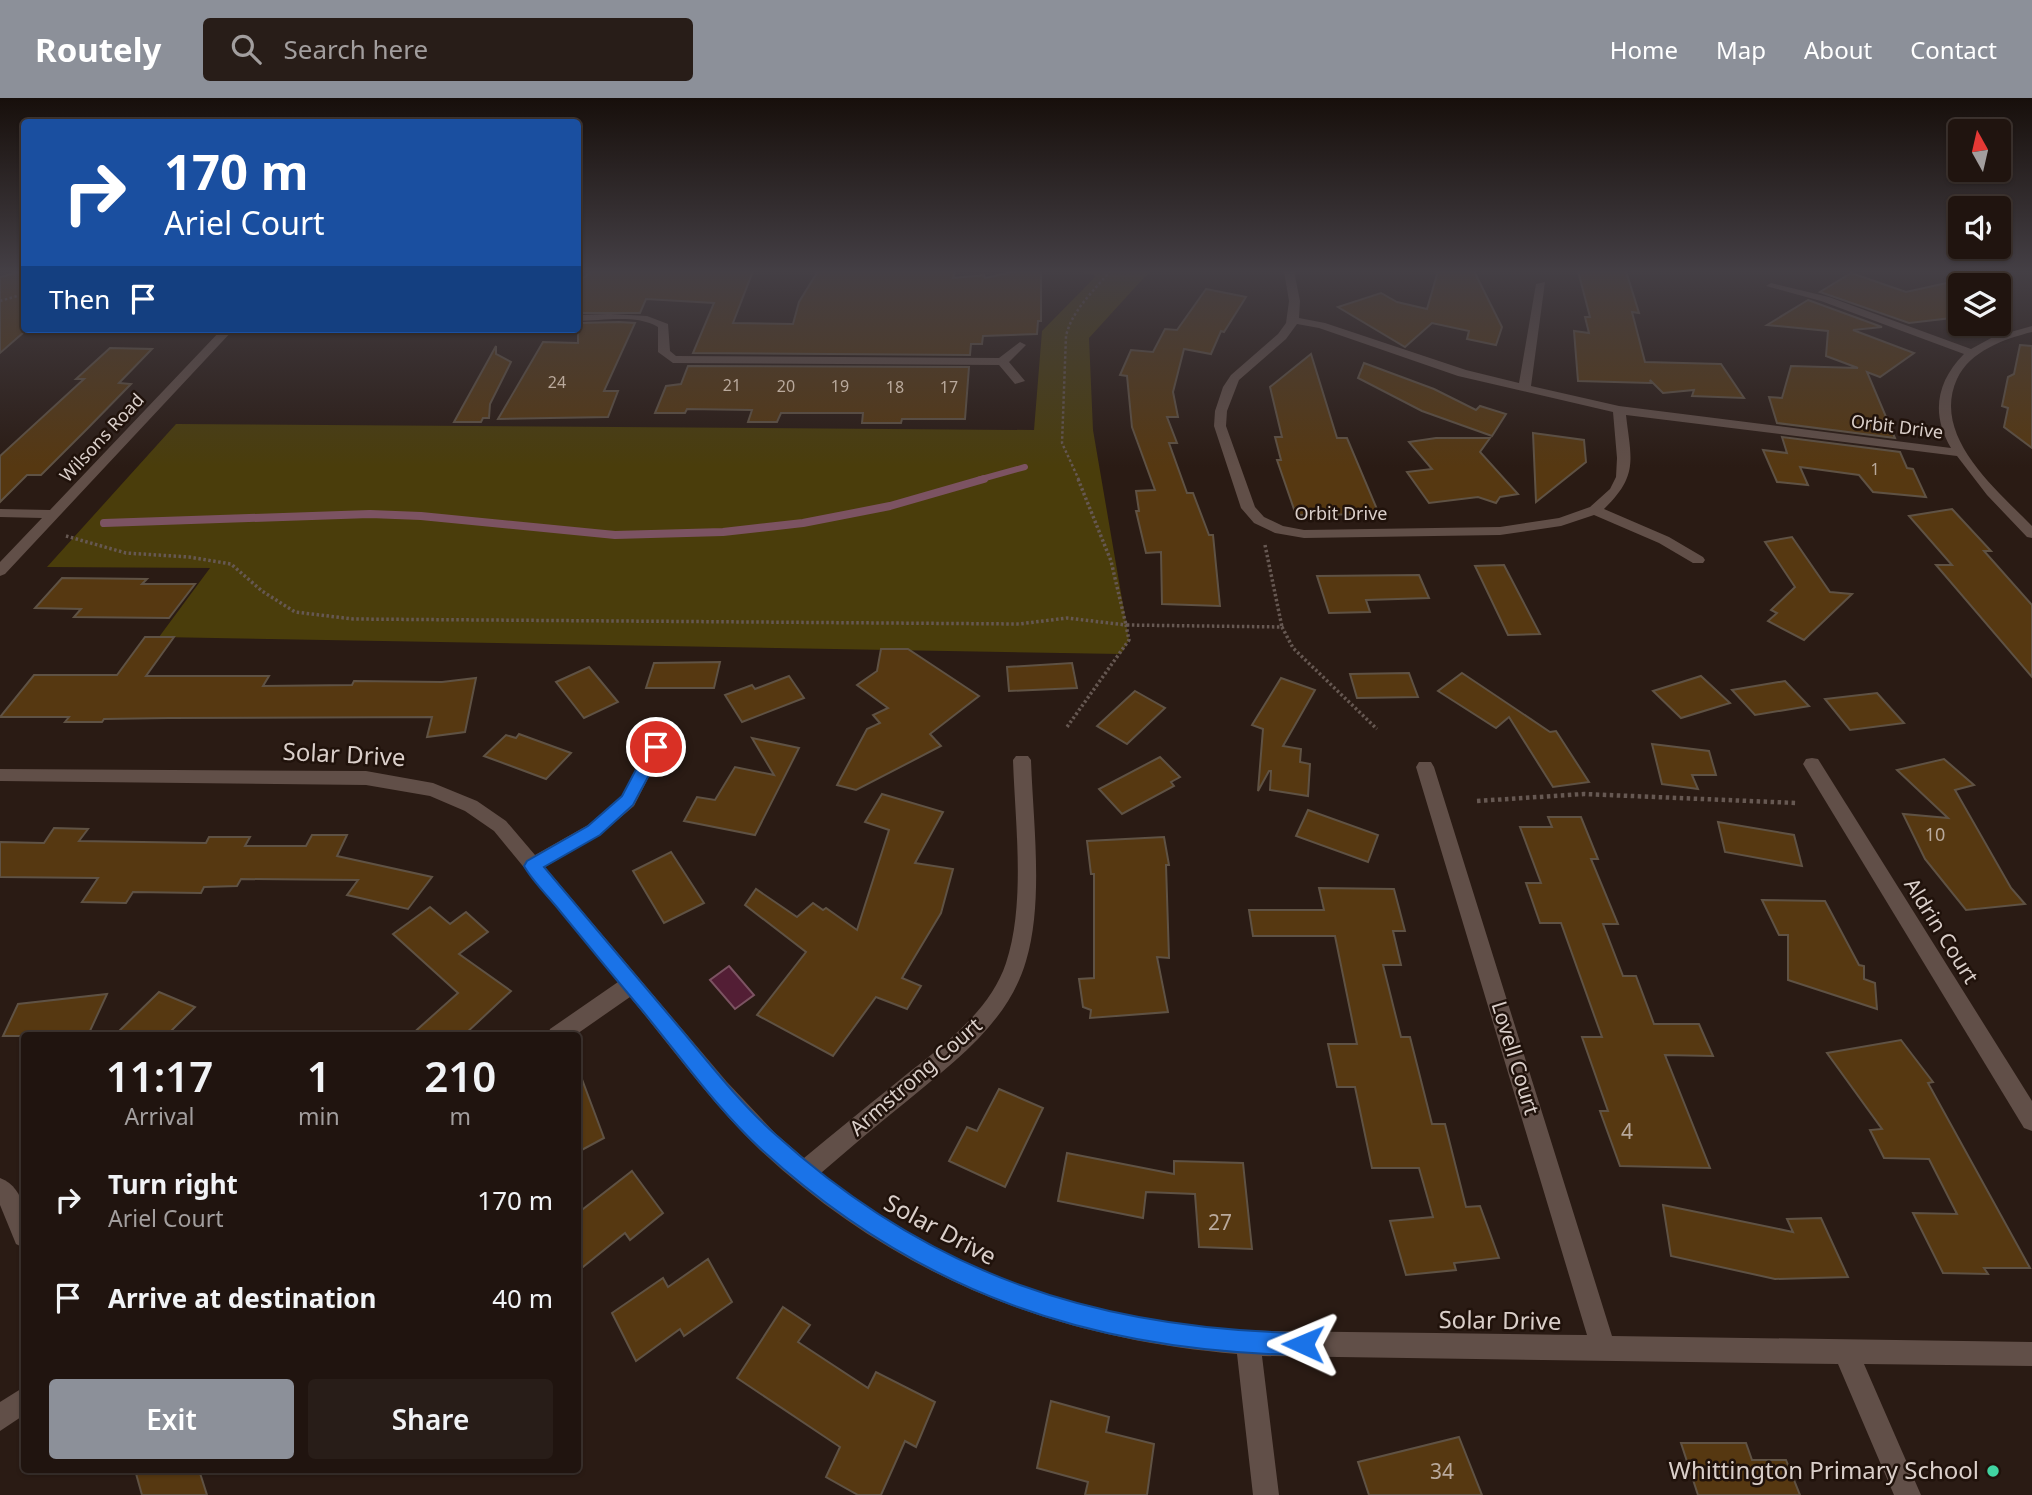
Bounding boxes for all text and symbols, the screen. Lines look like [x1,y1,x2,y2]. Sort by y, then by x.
search box [203,18,693,81]
text: Routely [35,27,161,72]
icon: search [227,30,265,68]
text: Search here [283,31,428,67]
text: Home [1610,33,1678,66]
text: Map [1716,33,1766,66]
text: About [1804,33,1872,66]
text: Contact [1910,33,1997,66]
north arrow [1948,119,2011,182]
map controls [1948,119,2011,336]
text: 170 m [164,138,309,204]
icon: right [49,147,140,238]
button: sound [1948,196,2011,259]
text: Ariel Court [164,201,325,244]
button: layers [1948,273,2011,336]
icon: arrive [124,280,162,318]
text: Then [49,281,110,317]
house number: 24 [548,371,566,393]
house number: 21 [723,374,741,396]
house number: 20 [777,375,795,397]
house number: 19 [831,375,849,397]
house number: 18 [886,376,904,398]
house number: 17 [940,376,958,398]
street label: Wilsons Road [54,388,149,487]
street label: Orbit Drive [1850,408,1945,444]
house number: 1 [1870,458,1880,480]
street label: Orbit Drive [1295,501,1387,525]
pin [626,717,686,777]
icon: arrive [637,728,675,766]
street label: Solar Drive [282,734,406,773]
house number: 10 [1925,822,1945,846]
street label: Aldrin Court [1898,872,1986,989]
street label: Lovell Court [1485,998,1547,1118]
street label: Armstrong Court [843,1011,988,1142]
text: 11:17 [106,1047,213,1104]
text: 1 [307,1047,331,1104]
text: 210 [424,1047,496,1104]
text: Arrival [124,1100,195,1132]
text: min [298,1100,340,1132]
text: m [450,1100,471,1132]
house number: 4 [1621,1117,1633,1145]
text: Turn right [108,1166,238,1202]
icon: right [49,1181,87,1219]
text: 170 m [477,1182,553,1218]
street label: Solar Drive [879,1185,1003,1272]
text: Ariel Court [108,1202,223,1234]
house number: 27 [1208,1208,1232,1236]
icon: arrive [49,1279,87,1317]
text: Arrive at destination [108,1280,377,1316]
text: 40 m [492,1280,553,1316]
street label: Solar Drive [1438,1302,1562,1337]
position arrow [1266,1307,1340,1381]
button: Exit [49,1379,294,1459]
button: Share [308,1379,553,1459]
place label: Whittington Primary School [1669,1453,1979,1486]
house number: 34 [1430,1457,1454,1485]
marker: Whittington Primary School [1985,1463,2001,1479]

